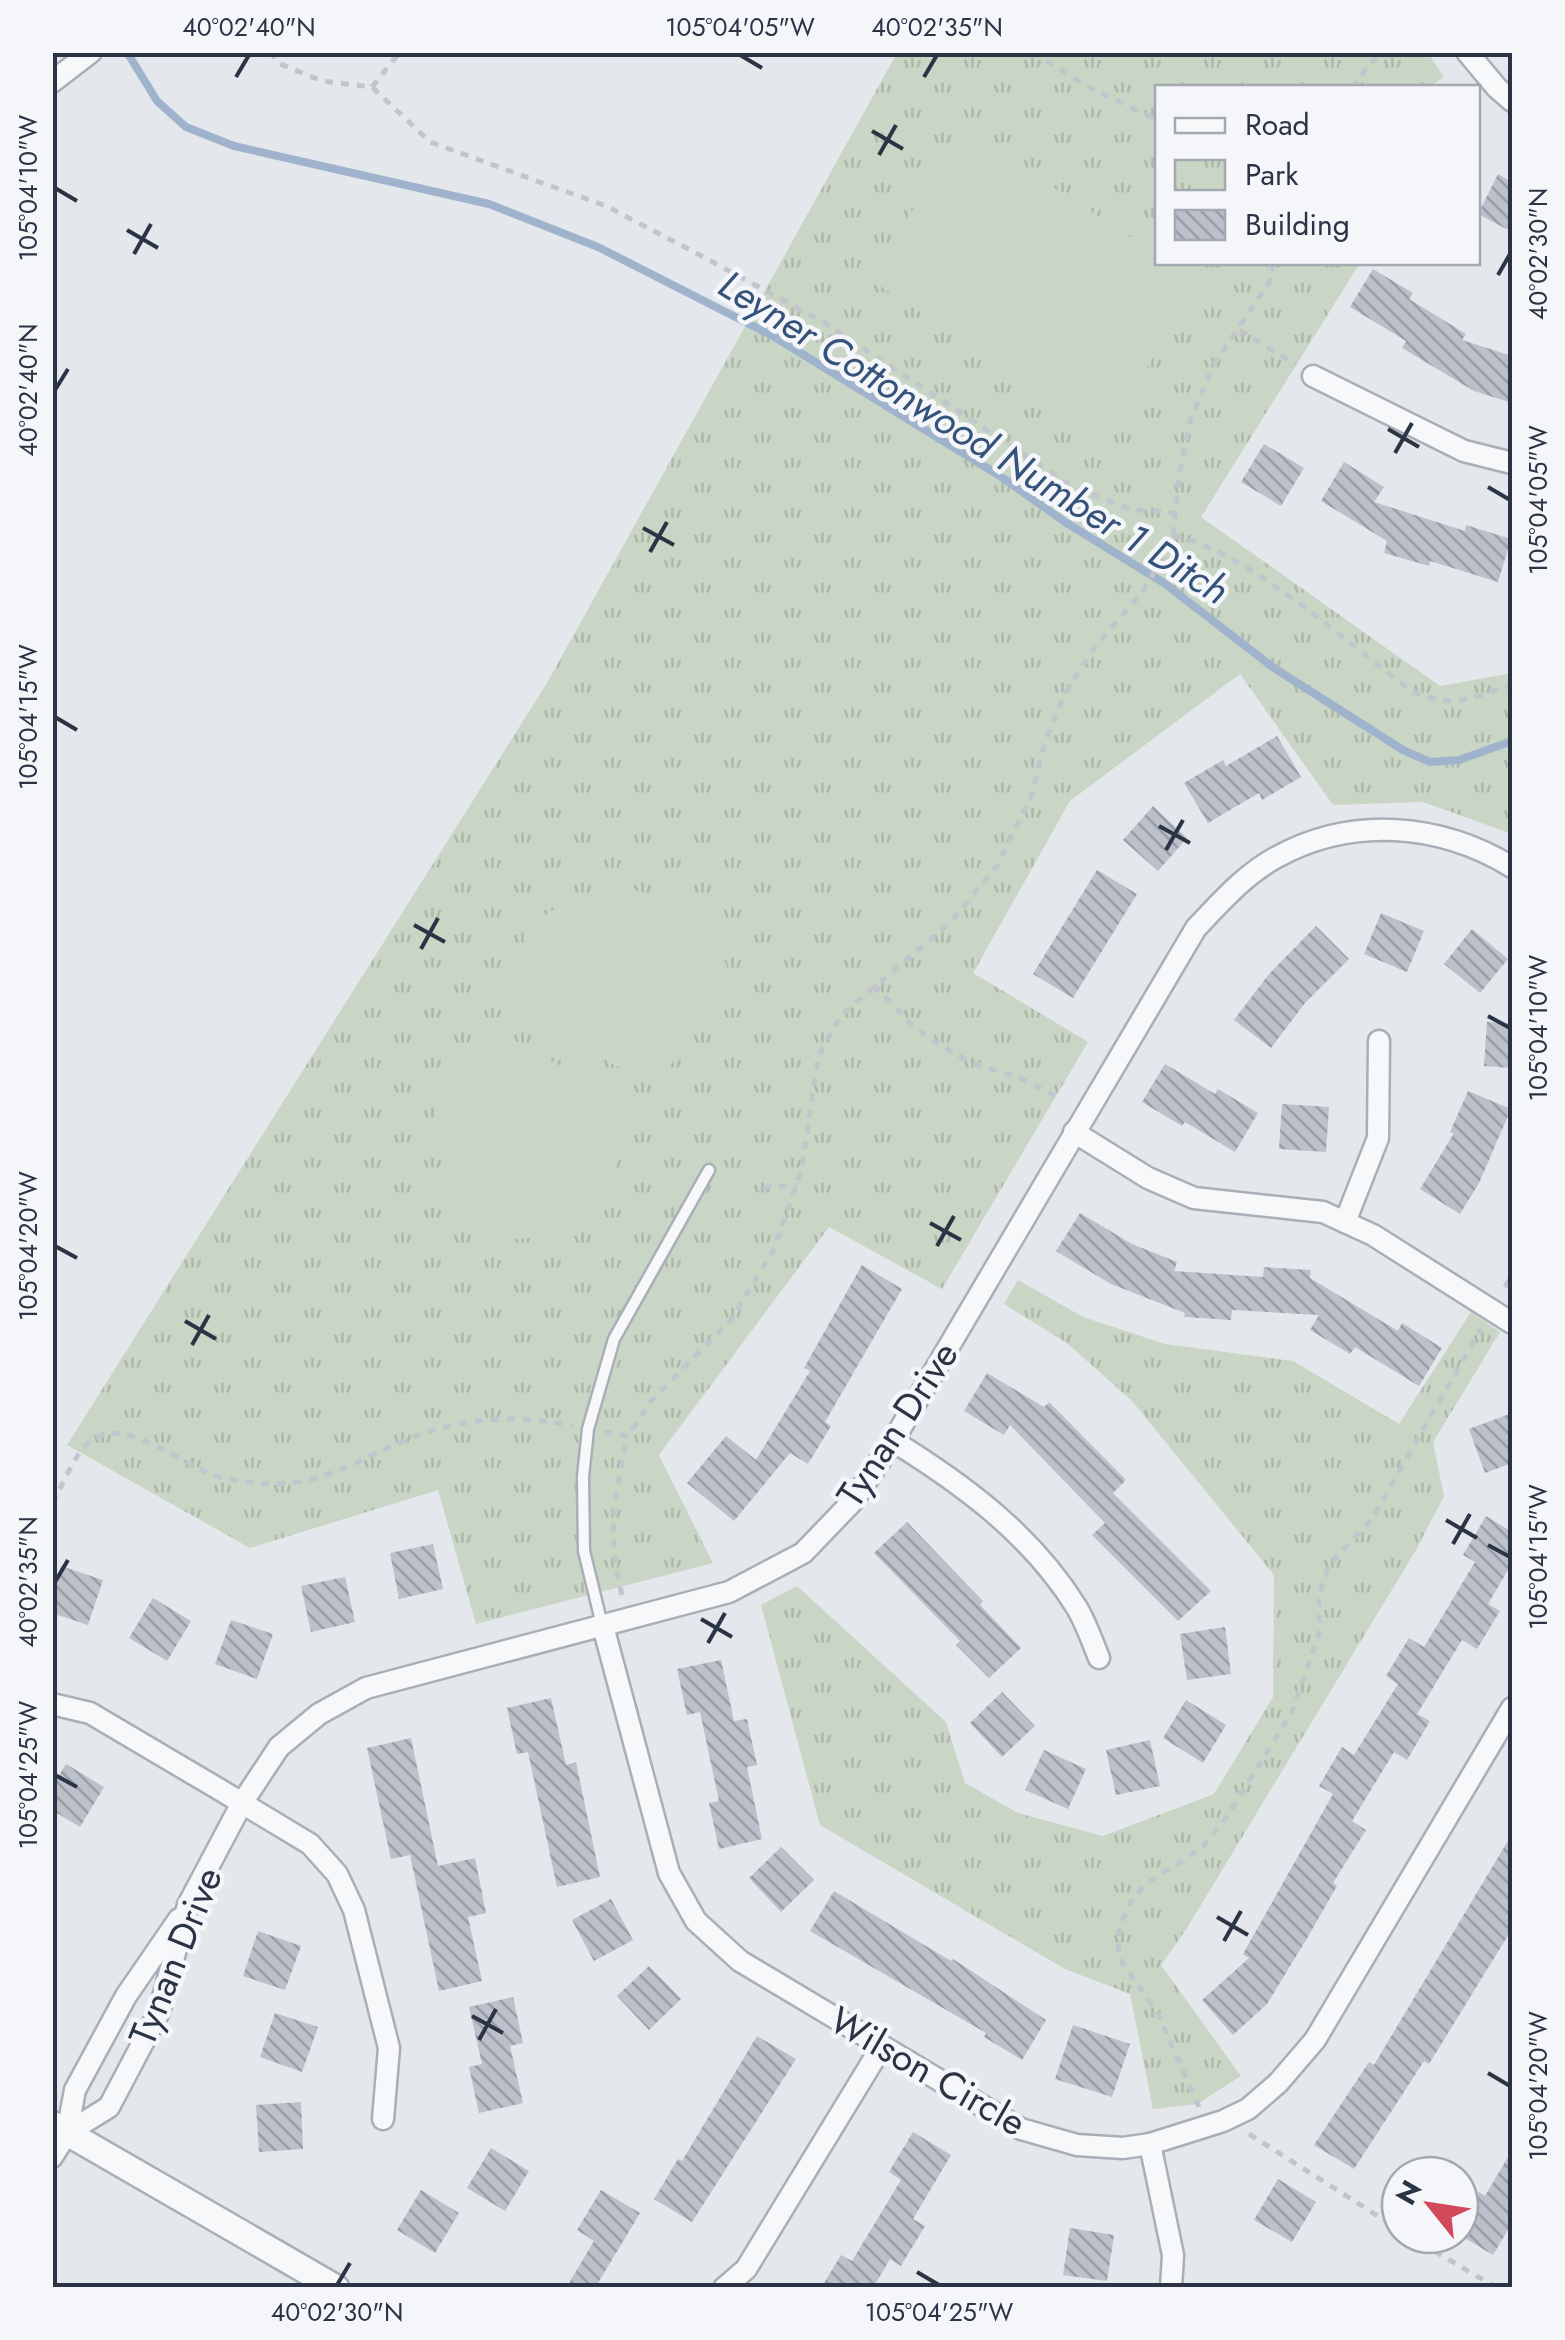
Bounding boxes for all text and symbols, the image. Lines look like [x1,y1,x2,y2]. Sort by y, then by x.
text: 40°02'40"N [182,9,316,45]
text: 105°04'05"W [665,9,815,45]
text: 40°02'35"N [871,9,1003,45]
legend [1155,85,1480,265]
text: Road [1245,103,1310,146]
text: 105°04'10"W [10,114,46,261]
text: Park [1245,153,1299,196]
text: 40°02'30"N [1520,188,1556,320]
text: Building [1245,203,1350,246]
water label: Leyner Cottonwood Number 1 Ditch [707,255,1241,619]
text: 40°02'40"N [10,323,46,457]
text: 105°04'05"W [1520,425,1556,575]
text: 105°04'15"W [10,644,46,790]
text: 105°04'10"W [1520,954,1556,1101]
text: 105°04'20"W [10,1171,46,1321]
street label: Tynan Drive [823,1330,971,1518]
text: 105°04'15"W [1520,1484,1556,1630]
text: 40°02'35"N [10,1516,46,1648]
text: 105°04'25"W [10,1700,46,1849]
street label: Tynan Drive [114,1859,236,2053]
street label: Wilson Circle [820,1993,1036,2149]
text: 105°04'20"W [1520,2011,1556,2161]
north arrow [1380,2155,1480,2255]
text: N [1385,2173,1432,2213]
text: 40°02'30"N [271,2294,403,2330]
text: 105°04'25"W [865,2294,1014,2330]

